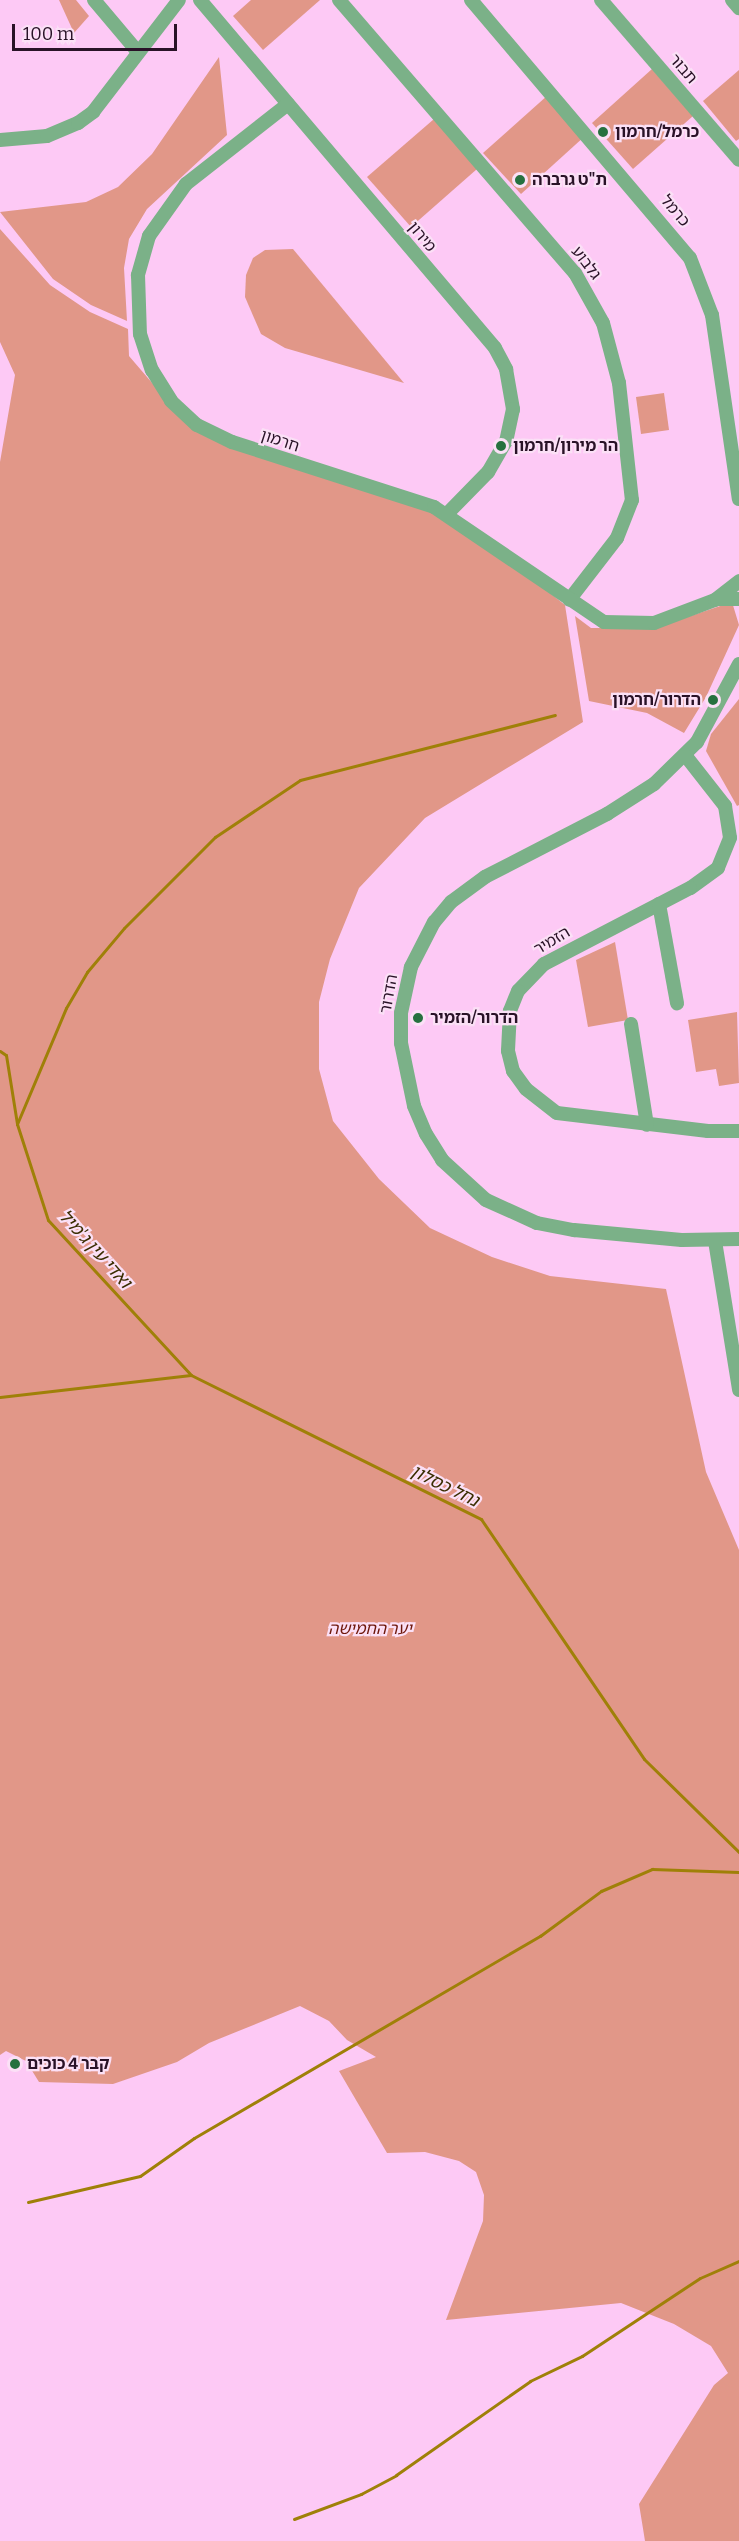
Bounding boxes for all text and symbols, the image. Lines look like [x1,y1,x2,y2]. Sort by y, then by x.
scale bar [15,12,180,50]
text: 100 m [23,23,74,45]
street label: תבור [665,50,701,88]
place label: כרמל/חרמון [615,122,699,142]
marker: כרמל/חרמון [596,125,610,139]
place label: ת"ט גרברה [532,170,607,190]
marker: ת"ט גרברה [513,173,527,187]
street label: כרמל [656,191,694,231]
street label: מירון [404,218,440,256]
street label: גלבוע [567,242,605,284]
street label: חרמון [258,426,302,456]
place label: הר מירון/חרמון [513,436,618,456]
marker: הר מירון/חרמון [494,439,508,453]
place label: הדרור/חרמון [612,690,701,710]
marker: הדרור/חרמון [706,693,720,707]
street label: הזמיר [530,923,574,959]
street label: הדרור [376,973,402,1015]
place label: הדרור/הזמיר [430,1008,518,1028]
marker: הדרור/הזמיר [411,1011,425,1025]
water label: ואדי עין ג'מיל [54,1205,136,1293]
water label: נחל כסלון [408,1460,482,1512]
park label: יער החמישה [328,1619,412,1639]
place label: קבר 4 כוכים [27,2054,109,2074]
marker: קבר 4 כוכים [8,2057,22,2071]

